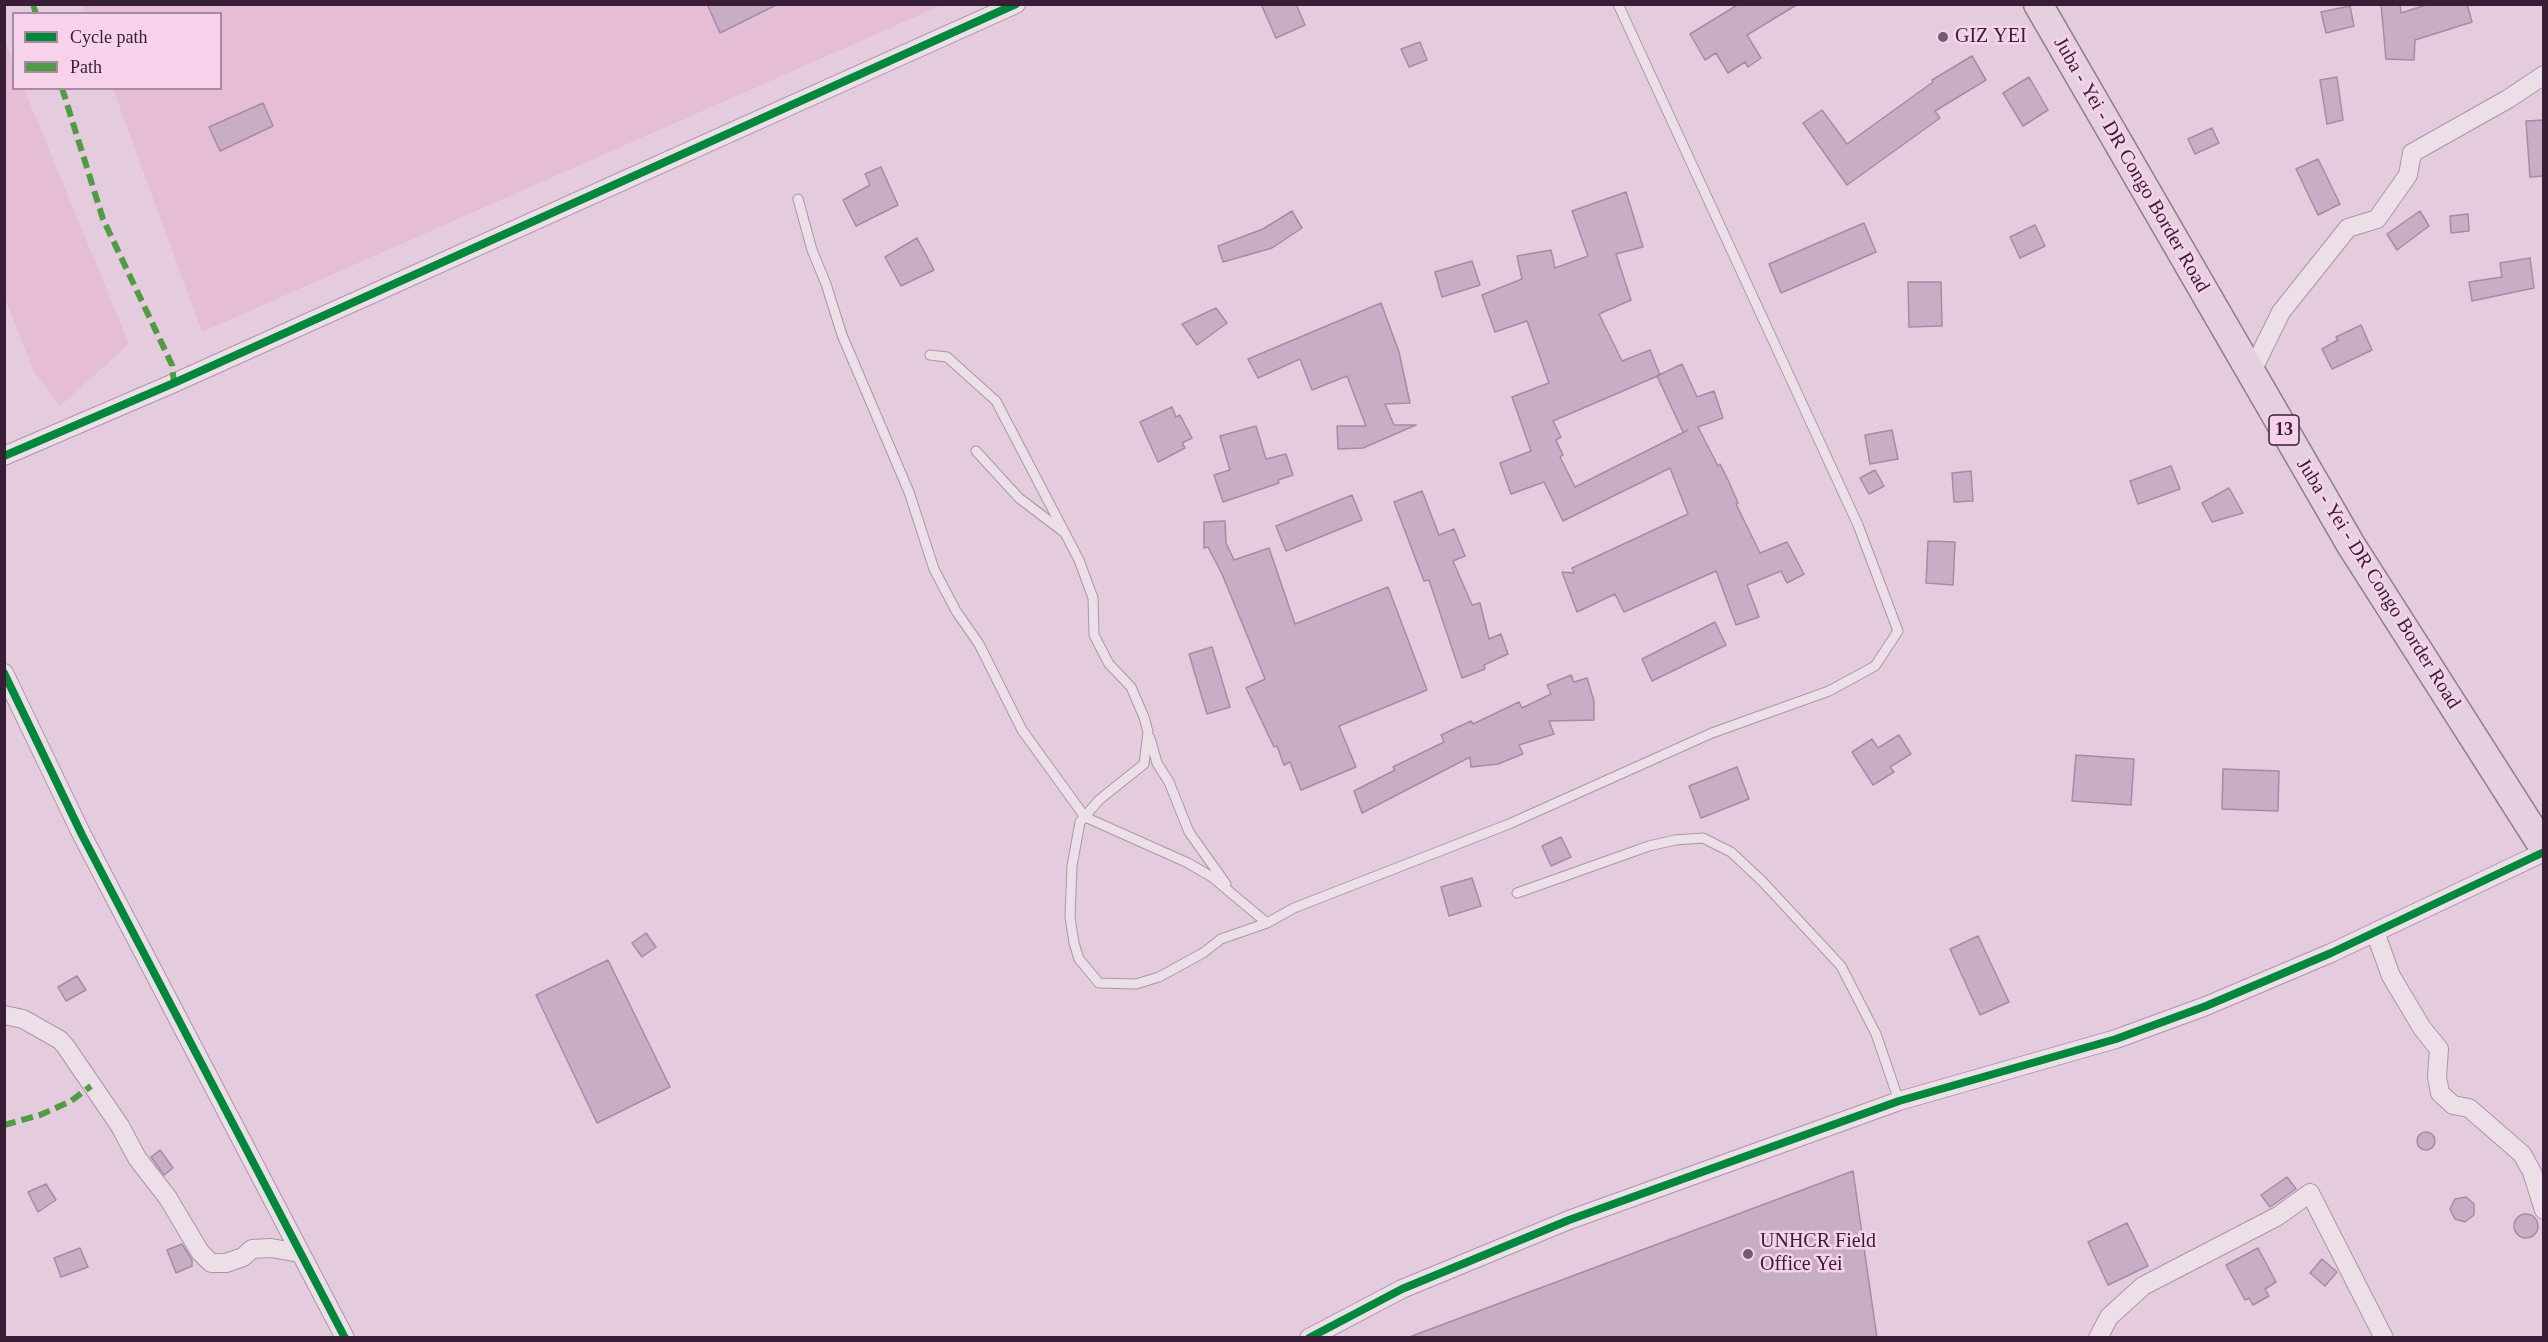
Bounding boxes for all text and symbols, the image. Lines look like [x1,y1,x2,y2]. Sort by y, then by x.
legend [12,12,222,90]
place label: GIZ YEI [1955,25,2027,49]
text: Cycle path [70,27,147,47]
marker: GIZ YEI [1936,30,1950,44]
street label: Juba - Yei - DR Congo Border Road [2048,33,2214,297]
text: Path [70,57,102,77]
road number: 13 [2269,415,2299,445]
street label: Juba - Yei - DR Congo Border Road [2291,454,2465,714]
place label: UNHCR Field Office Yei [1760,1230,1876,1277]
marker: UNHCR Field Office Yei [1741,1247,1755,1261]

